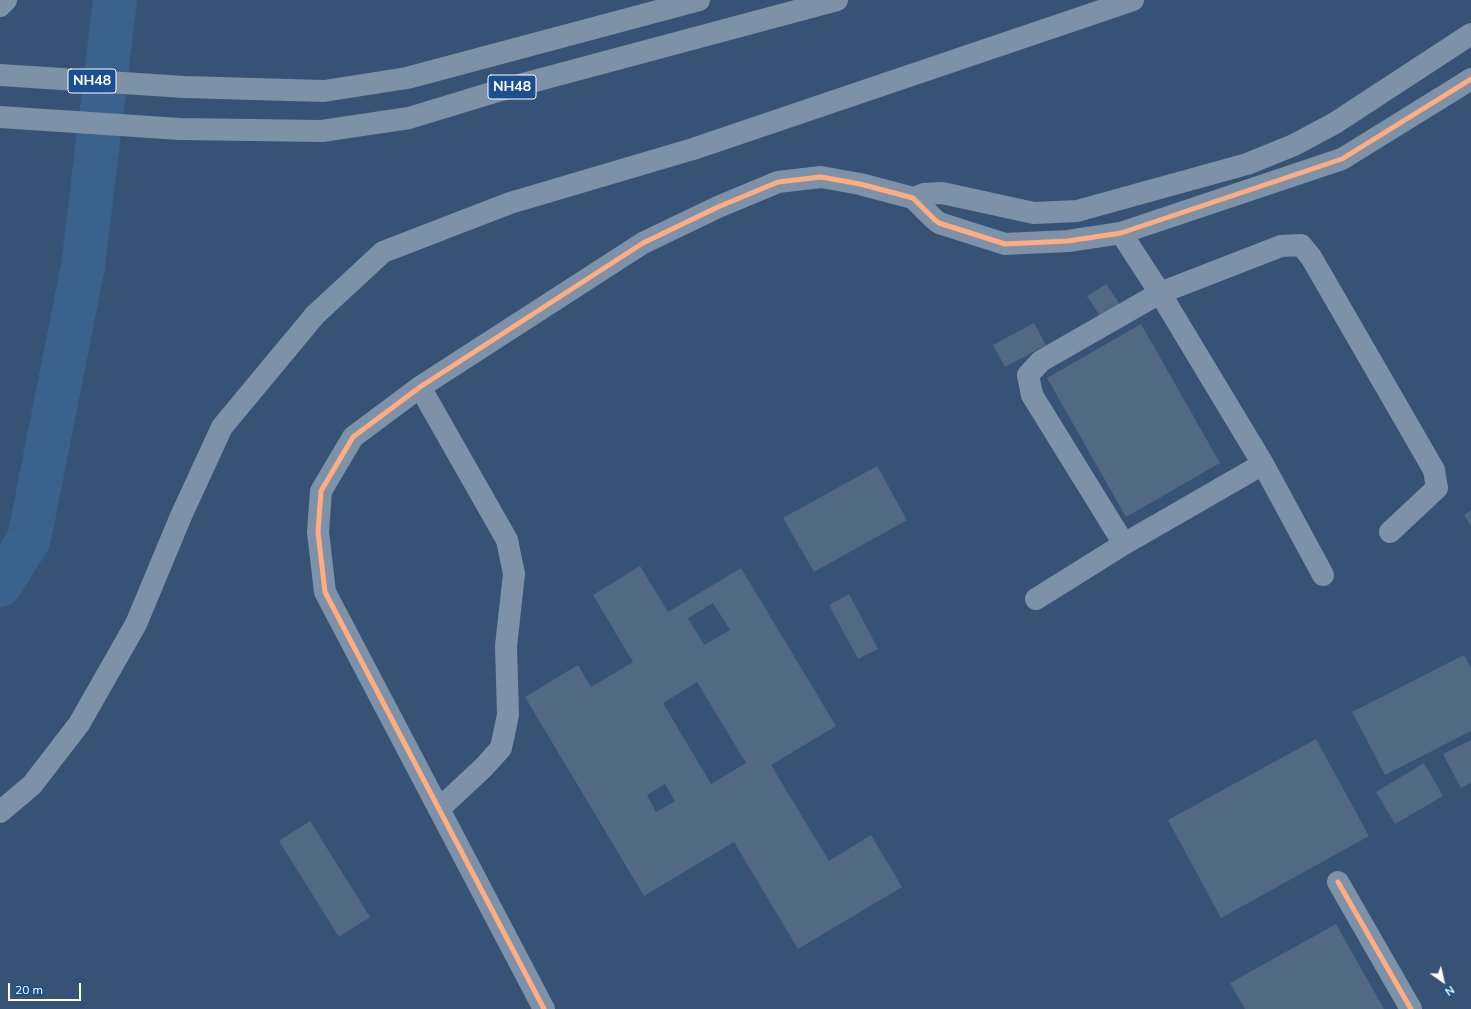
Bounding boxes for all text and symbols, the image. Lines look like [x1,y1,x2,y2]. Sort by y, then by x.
road number: NH48 [68,69,116,93]
road number: NH48 [488,75,536,99]
north arrow [1423,961,1463,1001]
scale bar [10,975,83,1001]
text: 20 m [15,982,43,997]
text: N [1442,983,1457,999]

